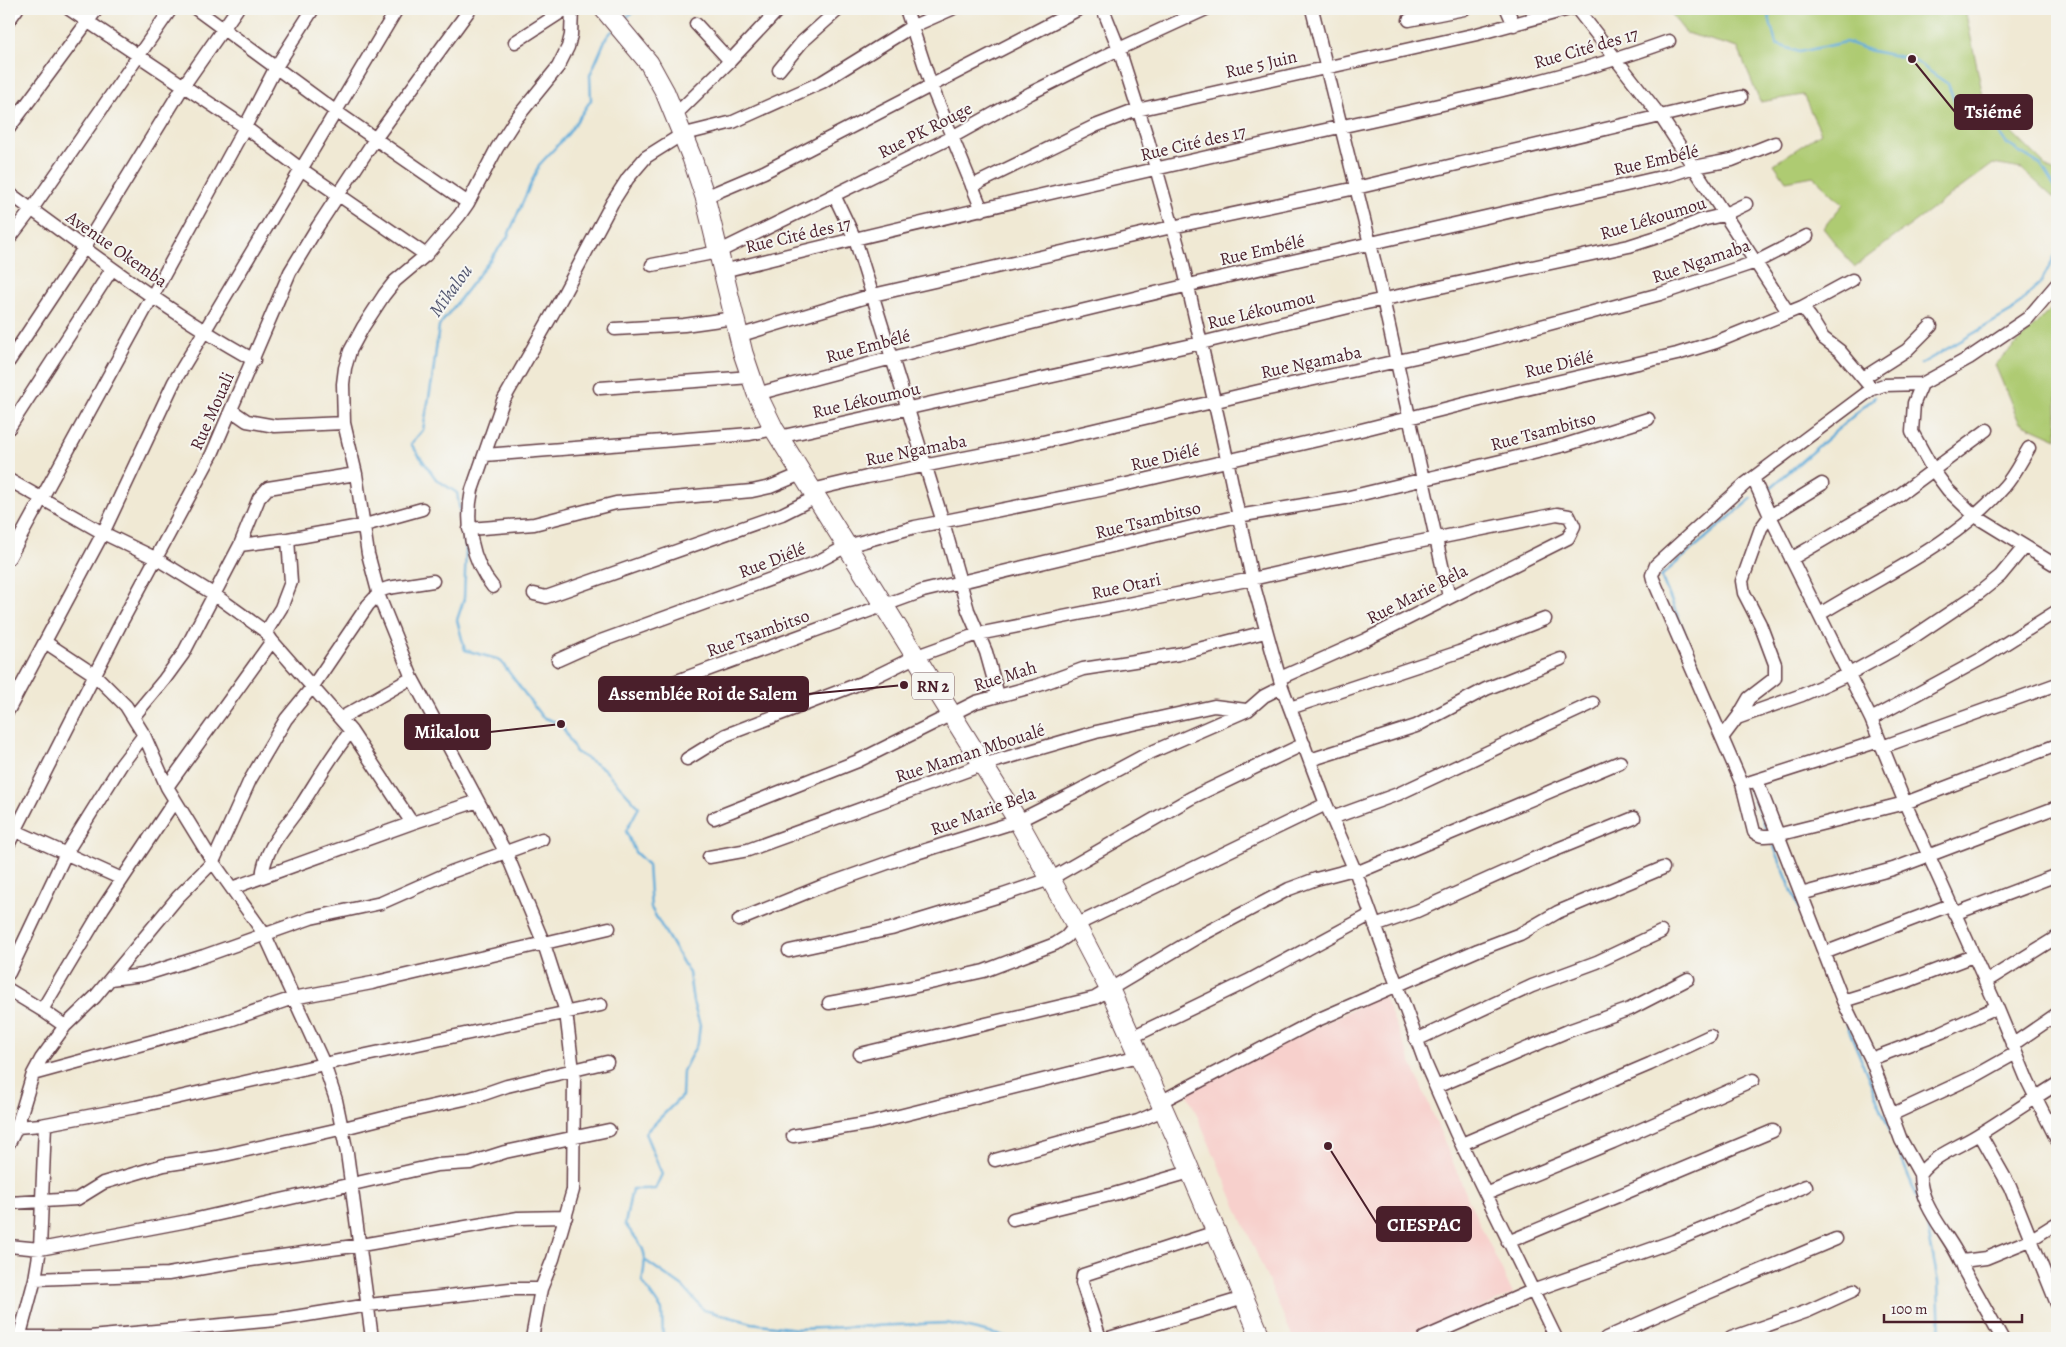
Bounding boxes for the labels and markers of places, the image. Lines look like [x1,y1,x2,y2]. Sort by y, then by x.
callout: Tsiémé [1955,95,2032,129]
callout: Assemblée Roi de Salem [599,677,808,711]
callout: Mikalou [405,715,490,749]
callout: CIESPAC [1377,1207,1471,1241]

